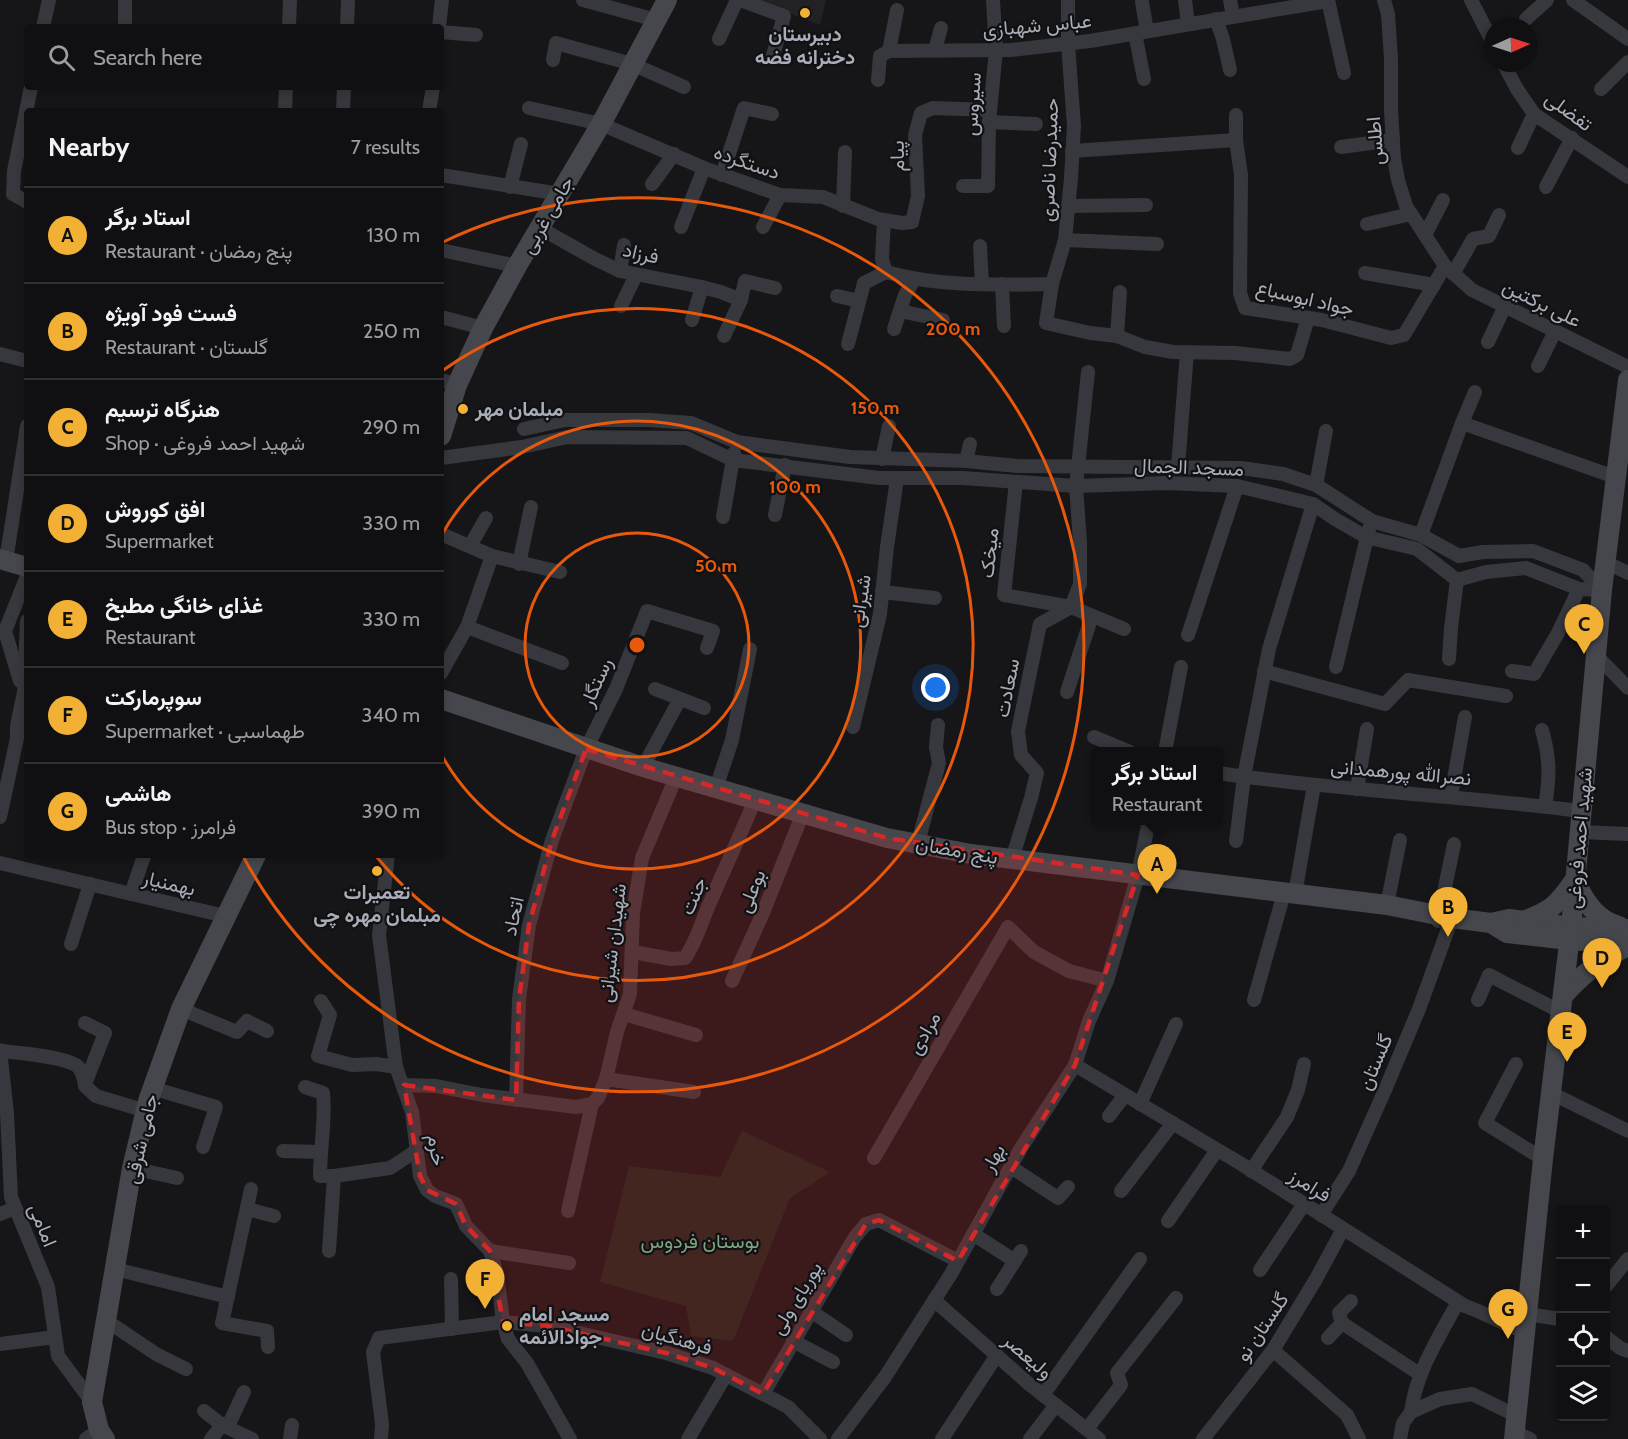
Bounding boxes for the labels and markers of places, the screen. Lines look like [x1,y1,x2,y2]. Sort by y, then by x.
marker: دبیرستان دخترانه فضه [798,6,812,20]
place label: دبیرستان دخترانه فضه [755,22,855,70]
place label: مبلمان مهر [474,397,563,422]
marker: مبلمان مهر [456,402,470,416]
pin: C [1564,604,1604,654]
centre of rings [627,635,647,655]
pin: A [1138,844,1176,894]
marker: تعمیرات مبلمان مهره چی [370,864,384,878]
place label: تعمیرات مبلمان مهره چی [313,880,441,929]
pin: B [1428,888,1468,937]
pin: D [1582,938,1622,988]
pin: E [1548,1012,1586,1062]
pin: F [466,1260,504,1309]
pin: G [1488,1290,1528,1339]
place label: مسجد امام جوادالائمه [519,1302,610,1350]
marker: مسجد امام جوادالائمه [500,1319,514,1333]

